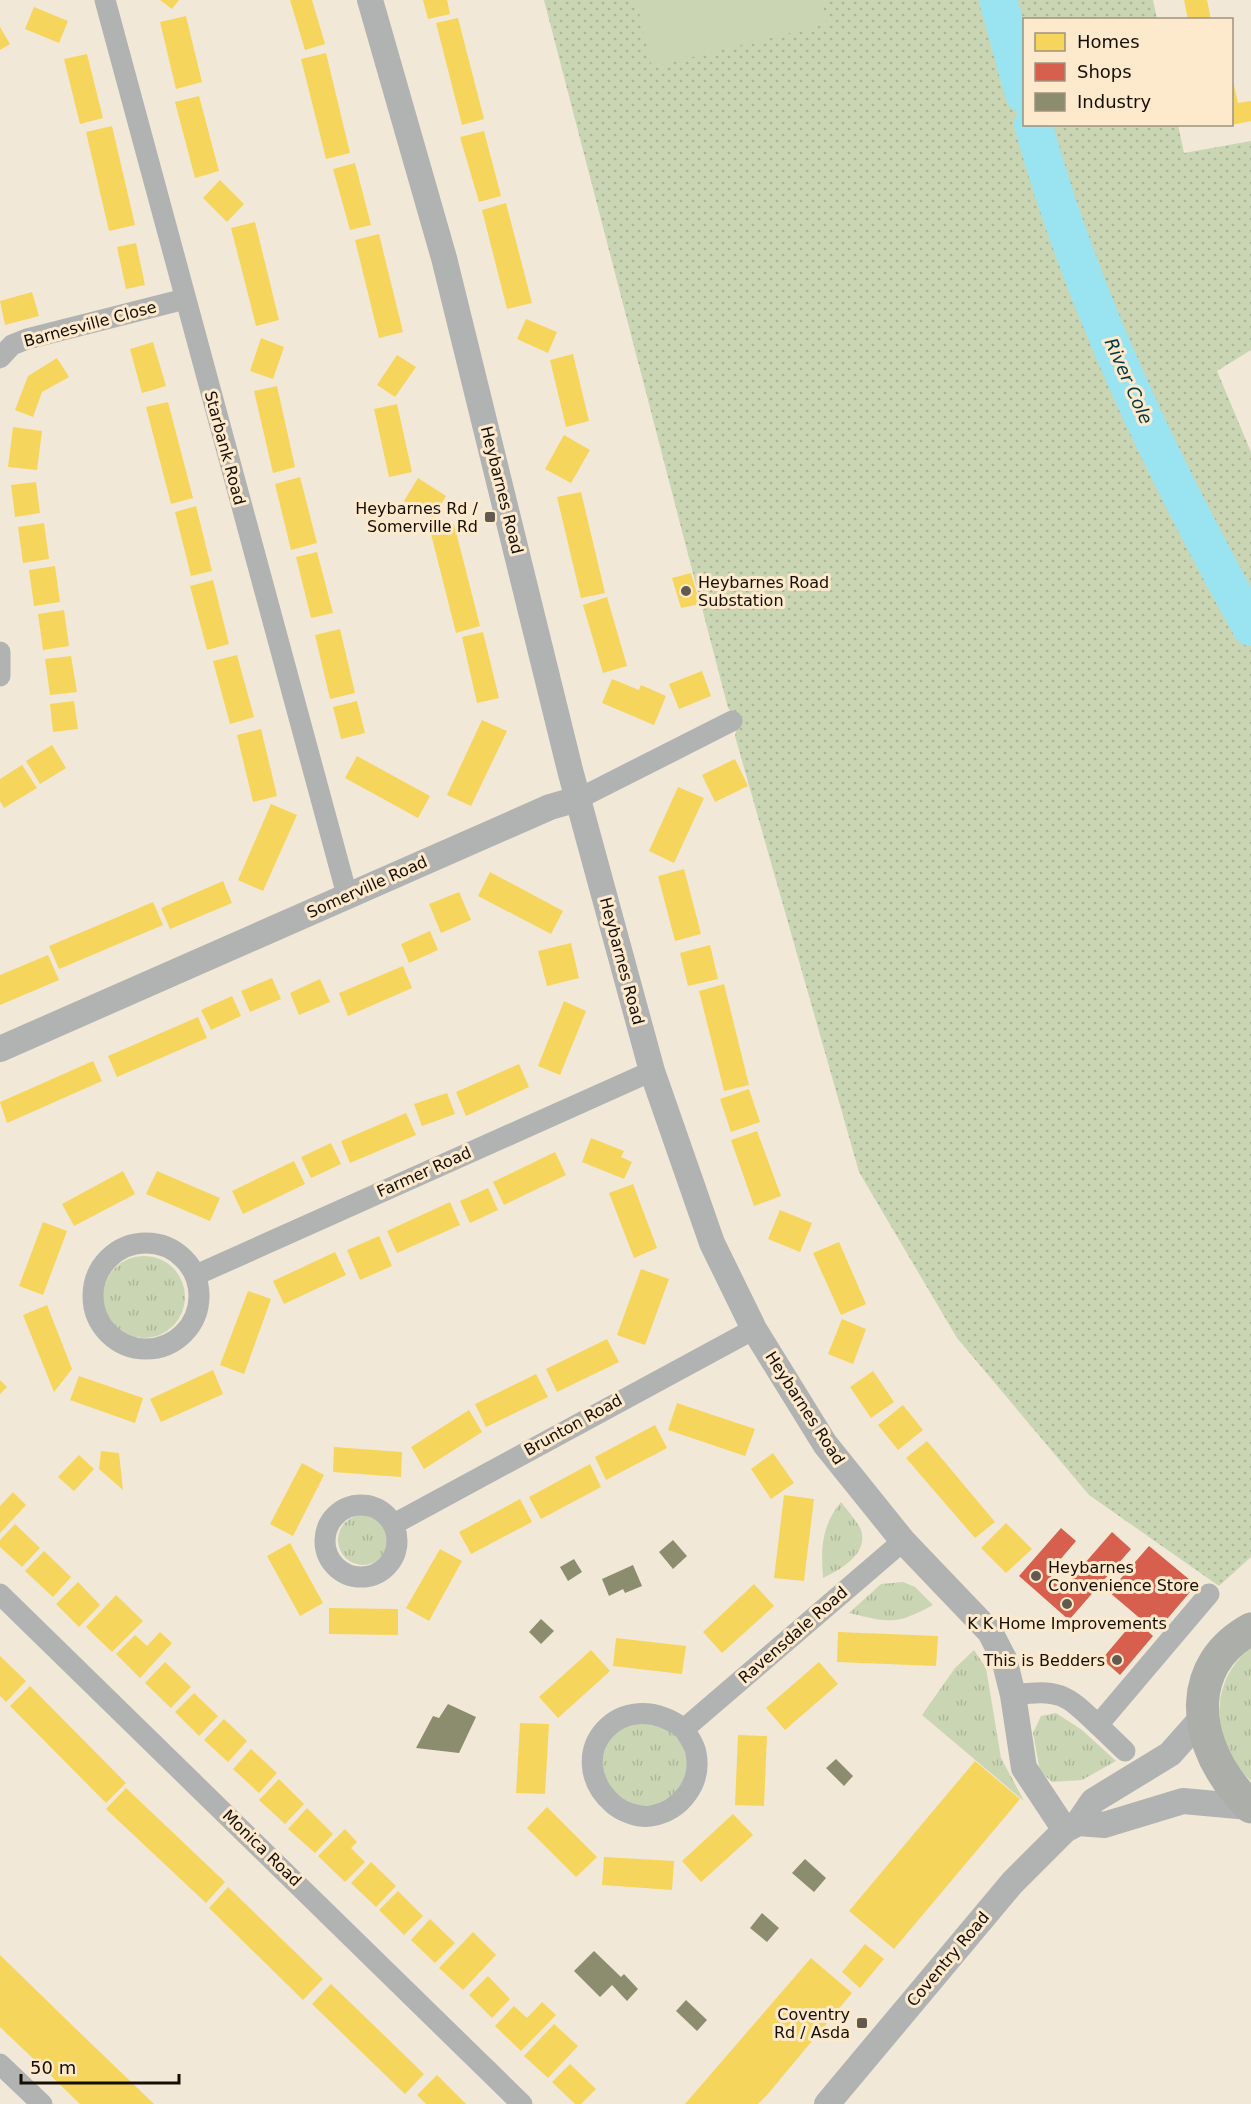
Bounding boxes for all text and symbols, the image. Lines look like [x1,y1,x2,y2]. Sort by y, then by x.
legend [1023,18,1233,126]
text: Homes [1077,31,1140,52]
text: Shops [1077,61,1132,82]
text: Industry [1077,91,1151,112]
street label: Barnesville Close [22,297,158,351]
water label: River Cole [1101,335,1157,427]
street label: Starbank Road [201,389,249,507]
street label: Heybarnes Road [477,424,527,556]
place label: Heybarnes Rd / Somerville Rd [355,499,479,536]
marker: Heybarnes Rd / Somerville Rd [483,510,497,524]
place label: Heybarnes Road Substation [698,573,829,610]
marker: Heybarnes Road Substation [679,584,693,598]
street label: Somerville Road [304,852,430,922]
street label: Heybarnes Road [596,895,648,1027]
street label: Farmer Road [374,1143,474,1201]
street label: Heybarnes Road [761,1348,849,1468]
street label: Brunton Road [521,1390,625,1460]
place label: Heybarnes Convenience Store [1048,1558,1199,1595]
marker: Heybarnes Convenience Store [1029,1569,1043,1583]
street label: Ravensdale Road [735,1583,851,1687]
marker: K K Home Improvements [1060,1597,1074,1611]
place label: K K Home Improvements [967,1614,1167,1633]
place label: This is Bedders [982,1651,1105,1670]
marker: This is Bedders [1110,1653,1124,1667]
street label: Monica Road [219,1806,305,1890]
street label: Coventry Road [903,1908,993,2010]
place label: Coventry Rd / Asda [774,2005,850,2042]
marker: Coventry Rd / Asda [855,2016,869,2030]
scale bar [21,2047,178,2085]
text: 50 m [30,2057,76,2078]

